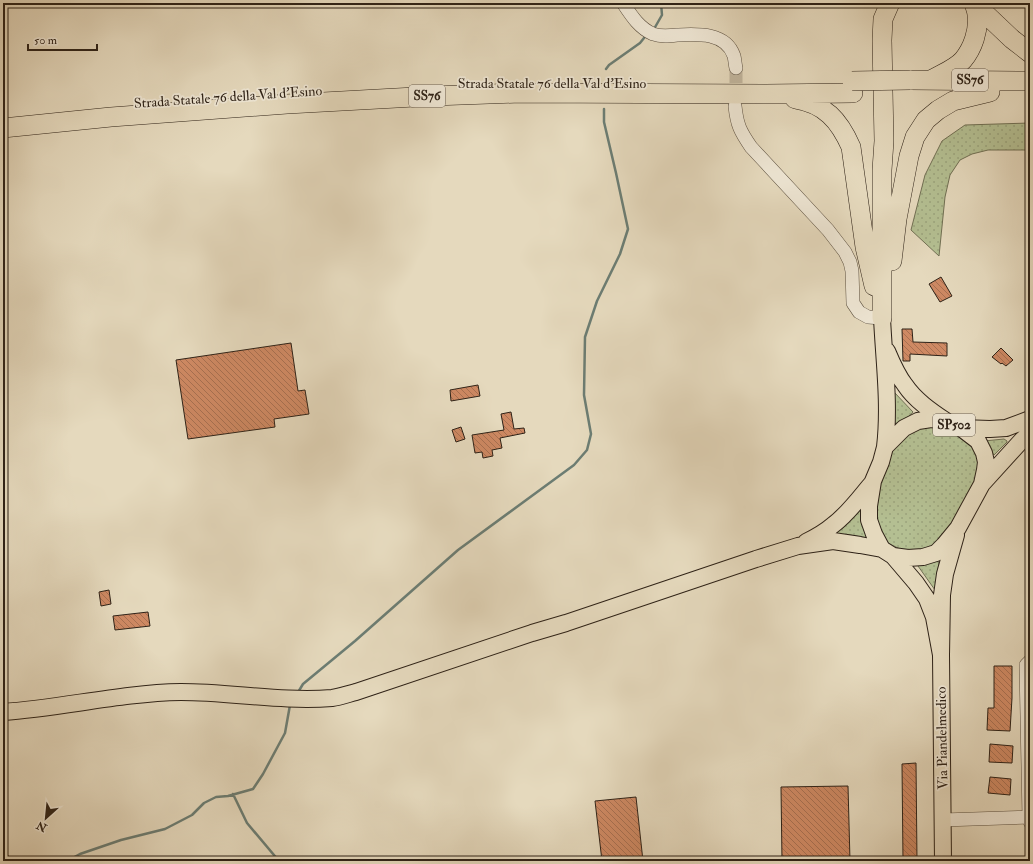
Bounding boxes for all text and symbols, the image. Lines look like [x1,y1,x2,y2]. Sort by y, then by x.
scale bar [28,26,97,52]
text: 50 m [34,33,58,48]
road number: SS76 [952,69,988,91]
street label: Strada Statale 76 della Val d'Esino [458,75,647,92]
street label: Strada Statale 76 della Val d'Esino [133,82,323,112]
road number: SS76 [409,85,445,107]
road number: SP502 [933,414,975,436]
street label: Via Piandelmedico [933,686,951,790]
north arrow [26,798,66,838]
text: N [33,818,50,835]

